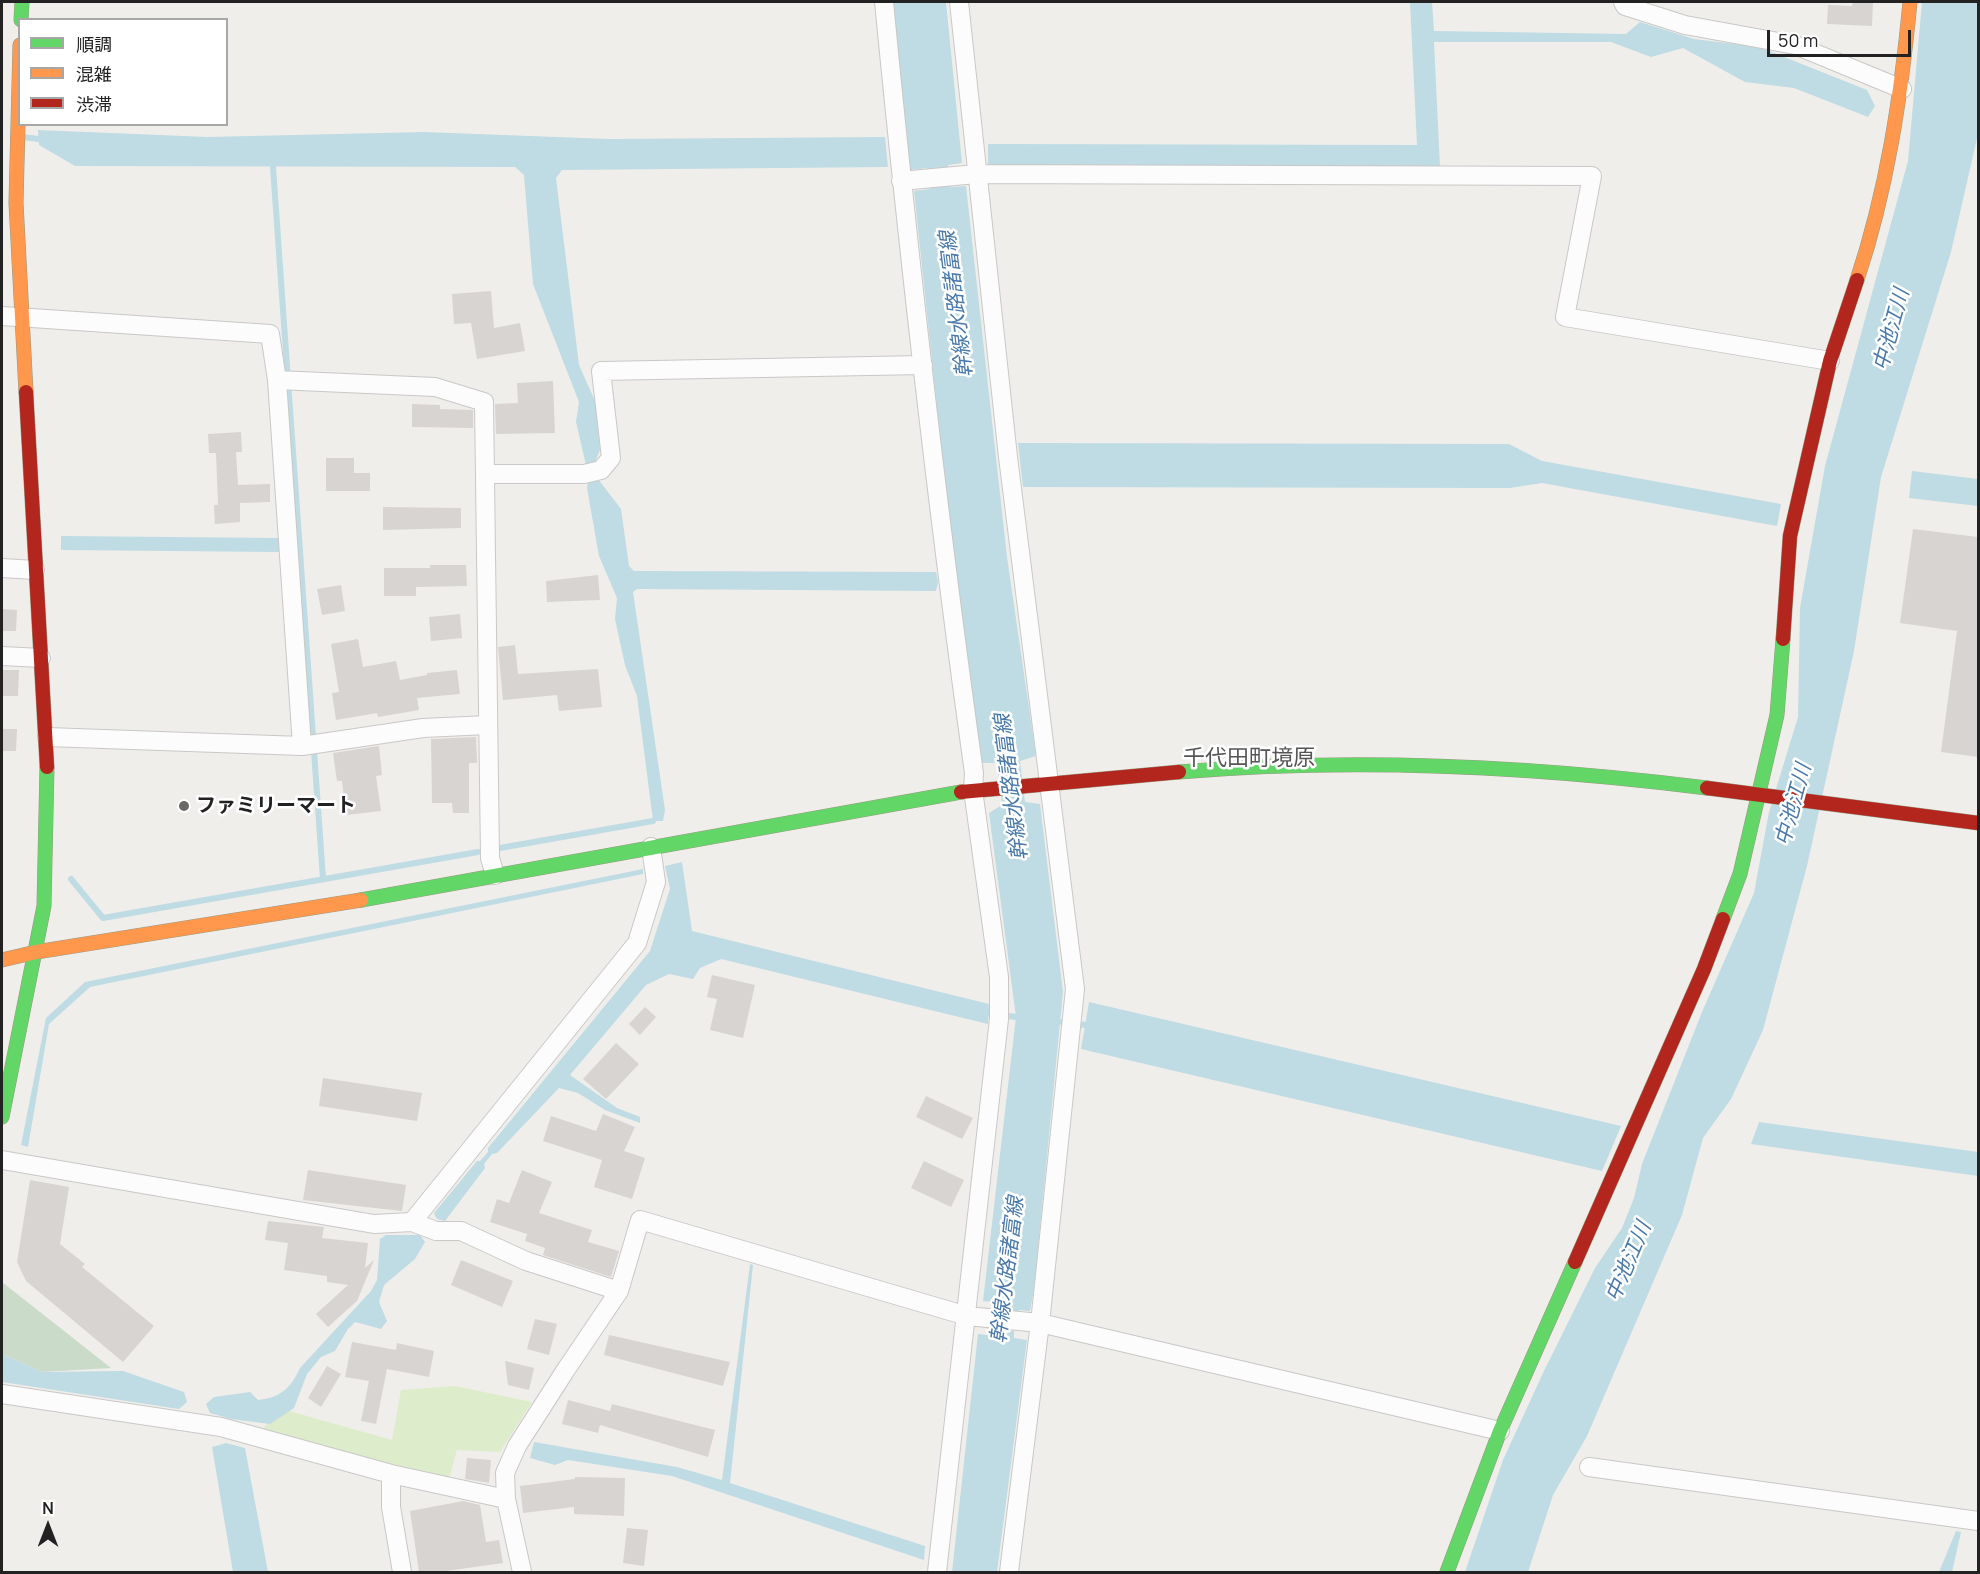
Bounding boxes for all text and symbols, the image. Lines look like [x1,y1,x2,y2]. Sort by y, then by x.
legend [18,18,228,126]
scale bar [1770,18,1914,56]
text: 50 m [1778,28,1818,52]
text: 順調 [76,32,112,56]
text: 混雑 [76,62,112,86]
text: 渋滞 [76,92,112,116]
water label: 幹線水路諸富線 [936,230,978,378]
water label: 中池江川 [1869,286,1915,374]
water label: 幹線水路諸富線 [991,713,1033,861]
district label: 千代田町境原 [1183,746,1315,772]
water label: 中池江川 [1771,761,1817,849]
place label: ファミリーマート [196,794,356,818]
marker: ファミリーマート [177,799,191,813]
water label: 幹線水路諸富線 [987,1196,1029,1344]
water label: 中池江川 [1601,1218,1657,1306]
north arrow [18,1496,78,1556]
text: N [42,1497,54,1519]

